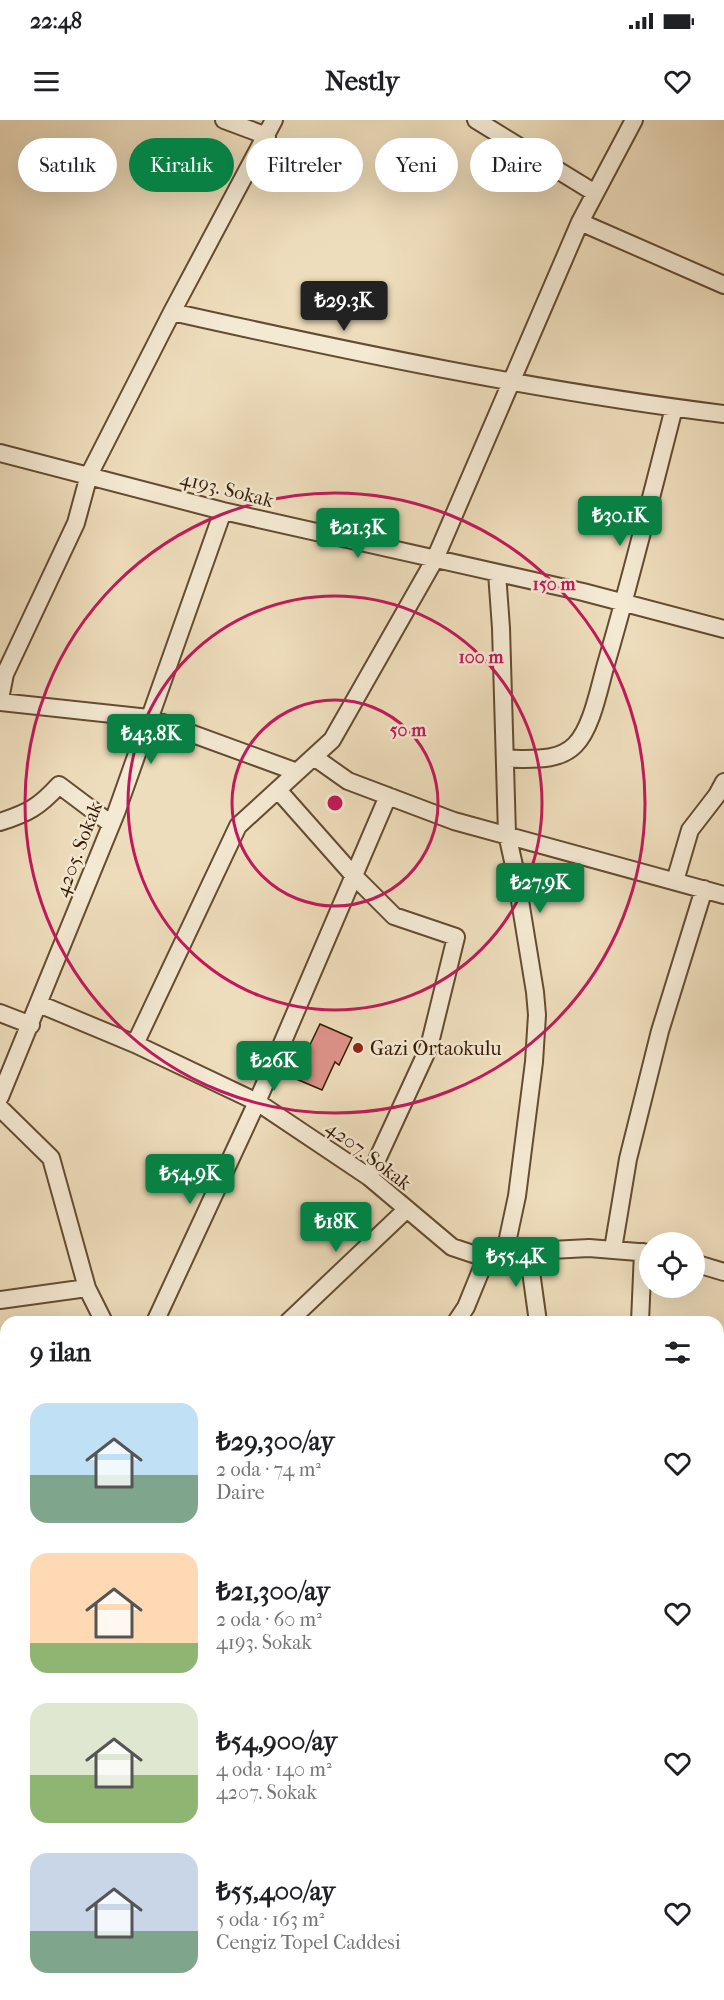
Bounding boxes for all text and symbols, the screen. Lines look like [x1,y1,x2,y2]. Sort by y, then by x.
text: 22:48 [30,8,82,34]
icon: menu [30,65,63,98]
text: Nestly [325,65,399,97]
icon: heart [661,65,694,98]
chip: Satılık [18,138,117,192]
chip: Kiralık [129,138,234,192]
chip: Filtreler [246,138,363,192]
chip: Yeni [375,138,458,192]
chip: Daire [470,138,563,192]
pin: ₺29.3K [295,281,393,332]
text: ₺29.3K [315,289,373,312]
street label: 4193. Sokak [178,467,277,512]
pin: ₺30.1K [571,496,669,547]
text: ₺30.1K [592,504,648,527]
pin: ₺21.3K [309,508,407,559]
text: ₺21.3K [330,516,386,539]
text: 150 m [533,574,576,595]
text: 100 m [458,647,505,668]
pin: ₺43.8K [102,714,200,765]
text: 50 m [390,720,427,741]
text: ₺43.8K [121,722,181,745]
centre of rings [325,793,345,813]
street label: 4205. Sokak [50,798,107,900]
pin: ₺27.9K [491,863,589,914]
text: ₺27.9K [510,871,570,894]
place label: Gazi Ortaokulu [370,1037,502,1060]
pin: ₺26K [238,1041,310,1092]
marker: Gazi Ortaokulu [351,1041,365,1055]
text: ₺26K [250,1049,298,1072]
street label: 4207. Sokak [322,1116,416,1195]
pin: ₺54.9K [141,1154,239,1205]
text: ₺54.9K [159,1162,221,1185]
pin: ₺18K [300,1202,372,1253]
text: ₺18K [314,1210,358,1233]
map controls [639,1232,705,1298]
button: locate [639,1232,705,1298]
pin: ₺55.4K [467,1237,565,1288]
text: ₺55.4K [486,1245,546,1268]
icon: filters [661,1336,694,1369]
text: 9 ilan [30,1337,91,1368]
text: ₺29,300/ay [216,1426,334,1457]
icon: home [78,1427,150,1499]
icon: heart [661,1447,694,1480]
text: 2 oda · 74 m² [216,1458,321,1481]
text: Daire [216,1481,265,1504]
text: ₺21,300/ay [216,1576,330,1607]
icon: home [78,1577,150,1649]
icon: heart [661,1597,694,1630]
text: 2 oda · 60 m² [216,1608,322,1631]
text: 4193. Sokak [216,1631,312,1654]
text: ₺54,900/ay [216,1726,337,1757]
icon: home [78,1727,150,1799]
icon: heart [661,1747,694,1780]
text: 4 oda · 140 m² [216,1758,332,1781]
text: 4207. Sokak [216,1781,317,1804]
text: ₺55,400/ay [216,1876,335,1907]
icon: home [78,1877,150,1949]
icon: heart [661,1897,694,1930]
text: 5 oda · 163 m² [216,1908,324,1931]
text: Cengiz Topel Caddesi [216,1931,401,1954]

